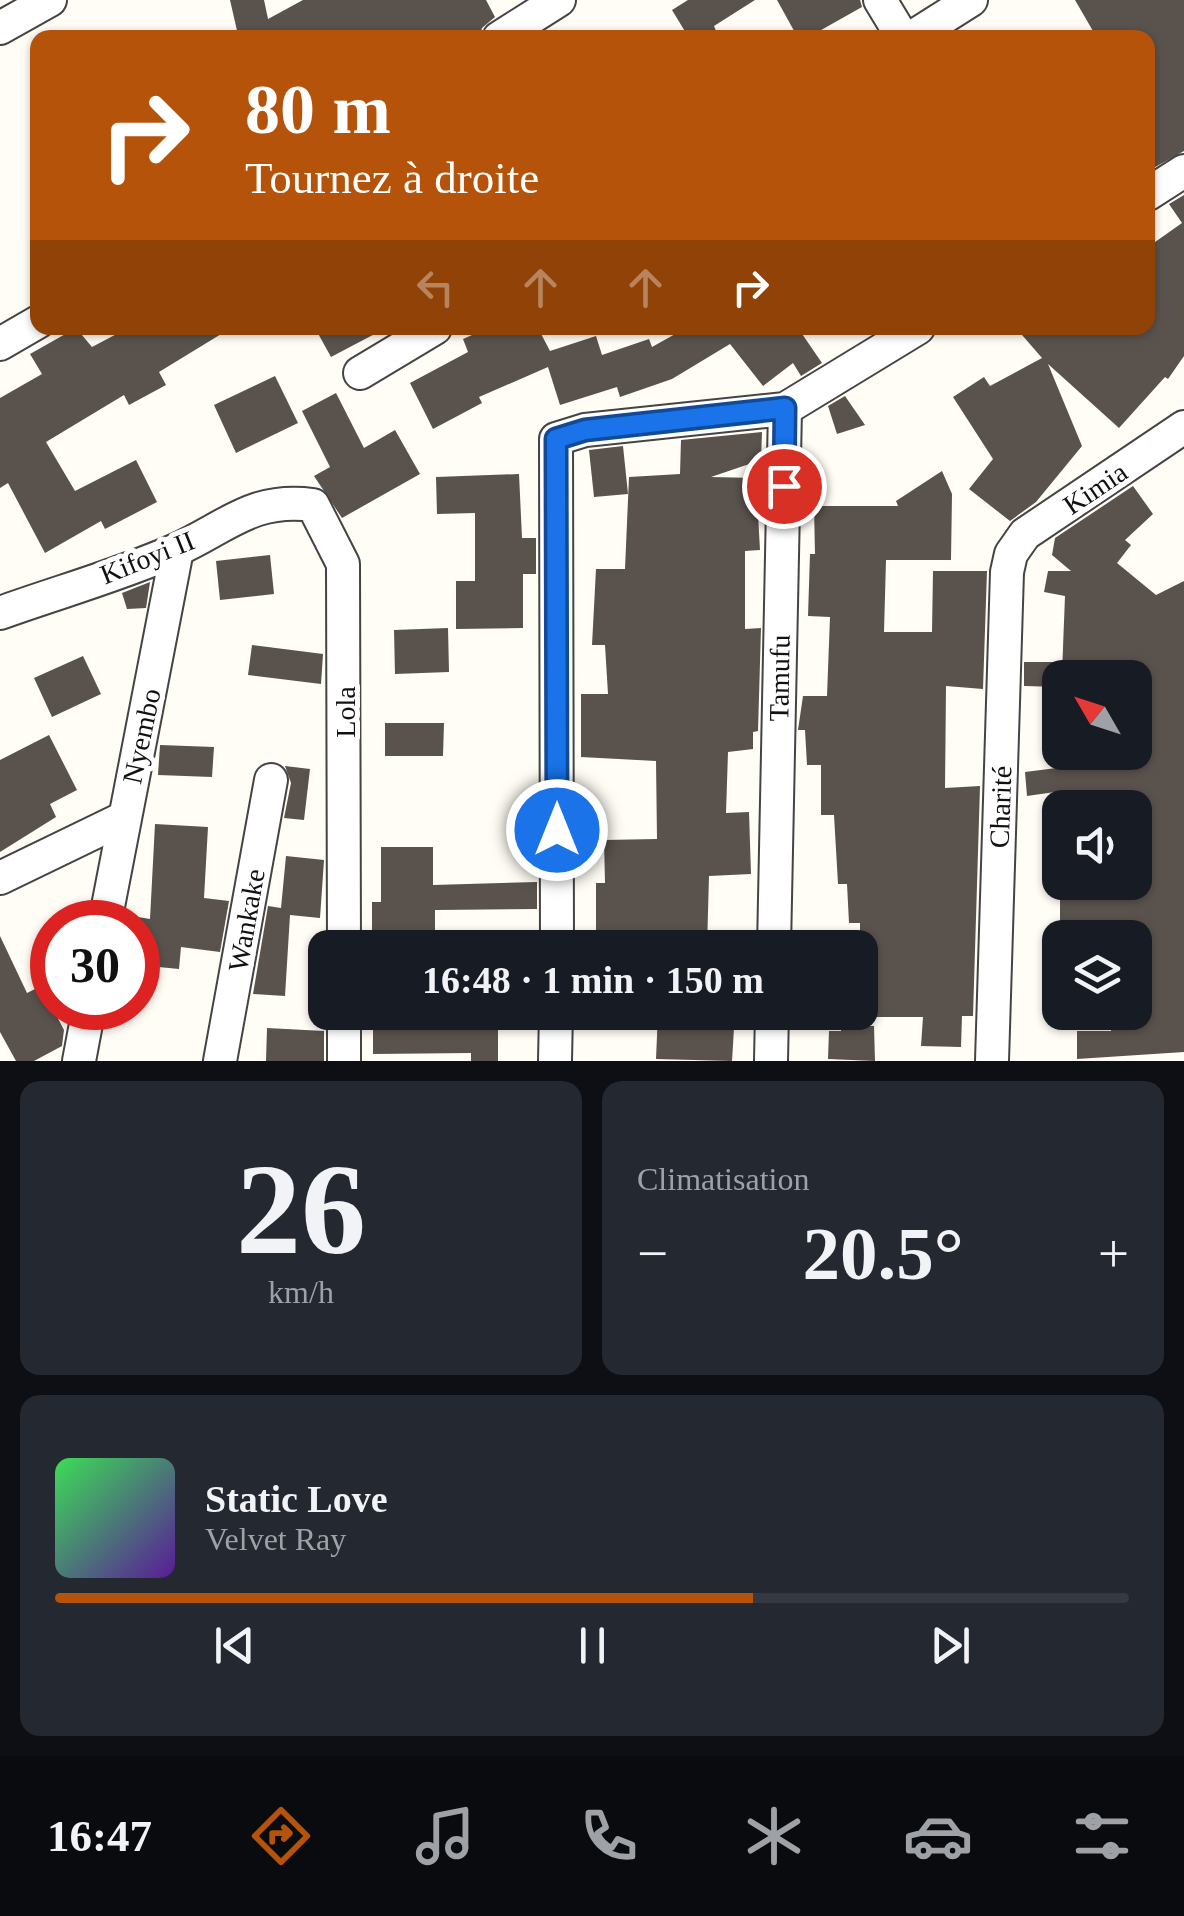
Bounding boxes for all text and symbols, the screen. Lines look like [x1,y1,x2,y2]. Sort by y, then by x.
icon: right [80,70,210,200]
text: 80 m [245,71,391,148]
text: Tournez à droite [245,153,539,203]
icon: left [408,260,463,315]
icon: ahead [513,260,568,315]
icon: ahead [618,260,673,315]
icon: right [723,260,778,315]
pin [742,444,827,529]
street label: Kimia [1058,456,1133,521]
icon: arrive [757,459,812,514]
street label: Kifoyi II [96,525,199,590]
street label: Tamufu [763,634,796,722]
north arrow [1042,660,1152,770]
map controls [1042,660,1152,1030]
street label: Nyembo [116,686,167,786]
street label: Lola [330,686,361,738]
street label: Charité [984,765,1017,849]
position arrow [505,778,609,882]
button: sound [1042,790,1152,900]
street label: Wankake [222,866,271,974]
speed limit sign: 30 [30,900,160,1030]
button: layers [1042,920,1152,1030]
text: 16:48 · 1 min · 150 m [422,959,764,1001]
text: 26 [236,1137,366,1281]
text: Climatisation [637,1161,809,1197]
text: 20.5° [802,1212,964,1295]
text: − [637,1223,668,1284]
text: + [1098,1223,1129,1284]
text: km/h [268,1274,334,1310]
text: Static Love [205,1478,388,1520]
text: Velvet Ray [205,1521,346,1557]
icon: previous [207,1618,262,1673]
icon: pause [565,1618,620,1673]
icon: next [923,1618,978,1673]
icon: directions [246,1801,316,1871]
icon: music [410,1801,480,1871]
icon: phone [574,1801,644,1871]
icon: climate [739,1801,809,1871]
icon: car [903,1801,973,1871]
icon: filters [1067,1801,1137,1871]
text: 16:47 [47,1811,152,1861]

